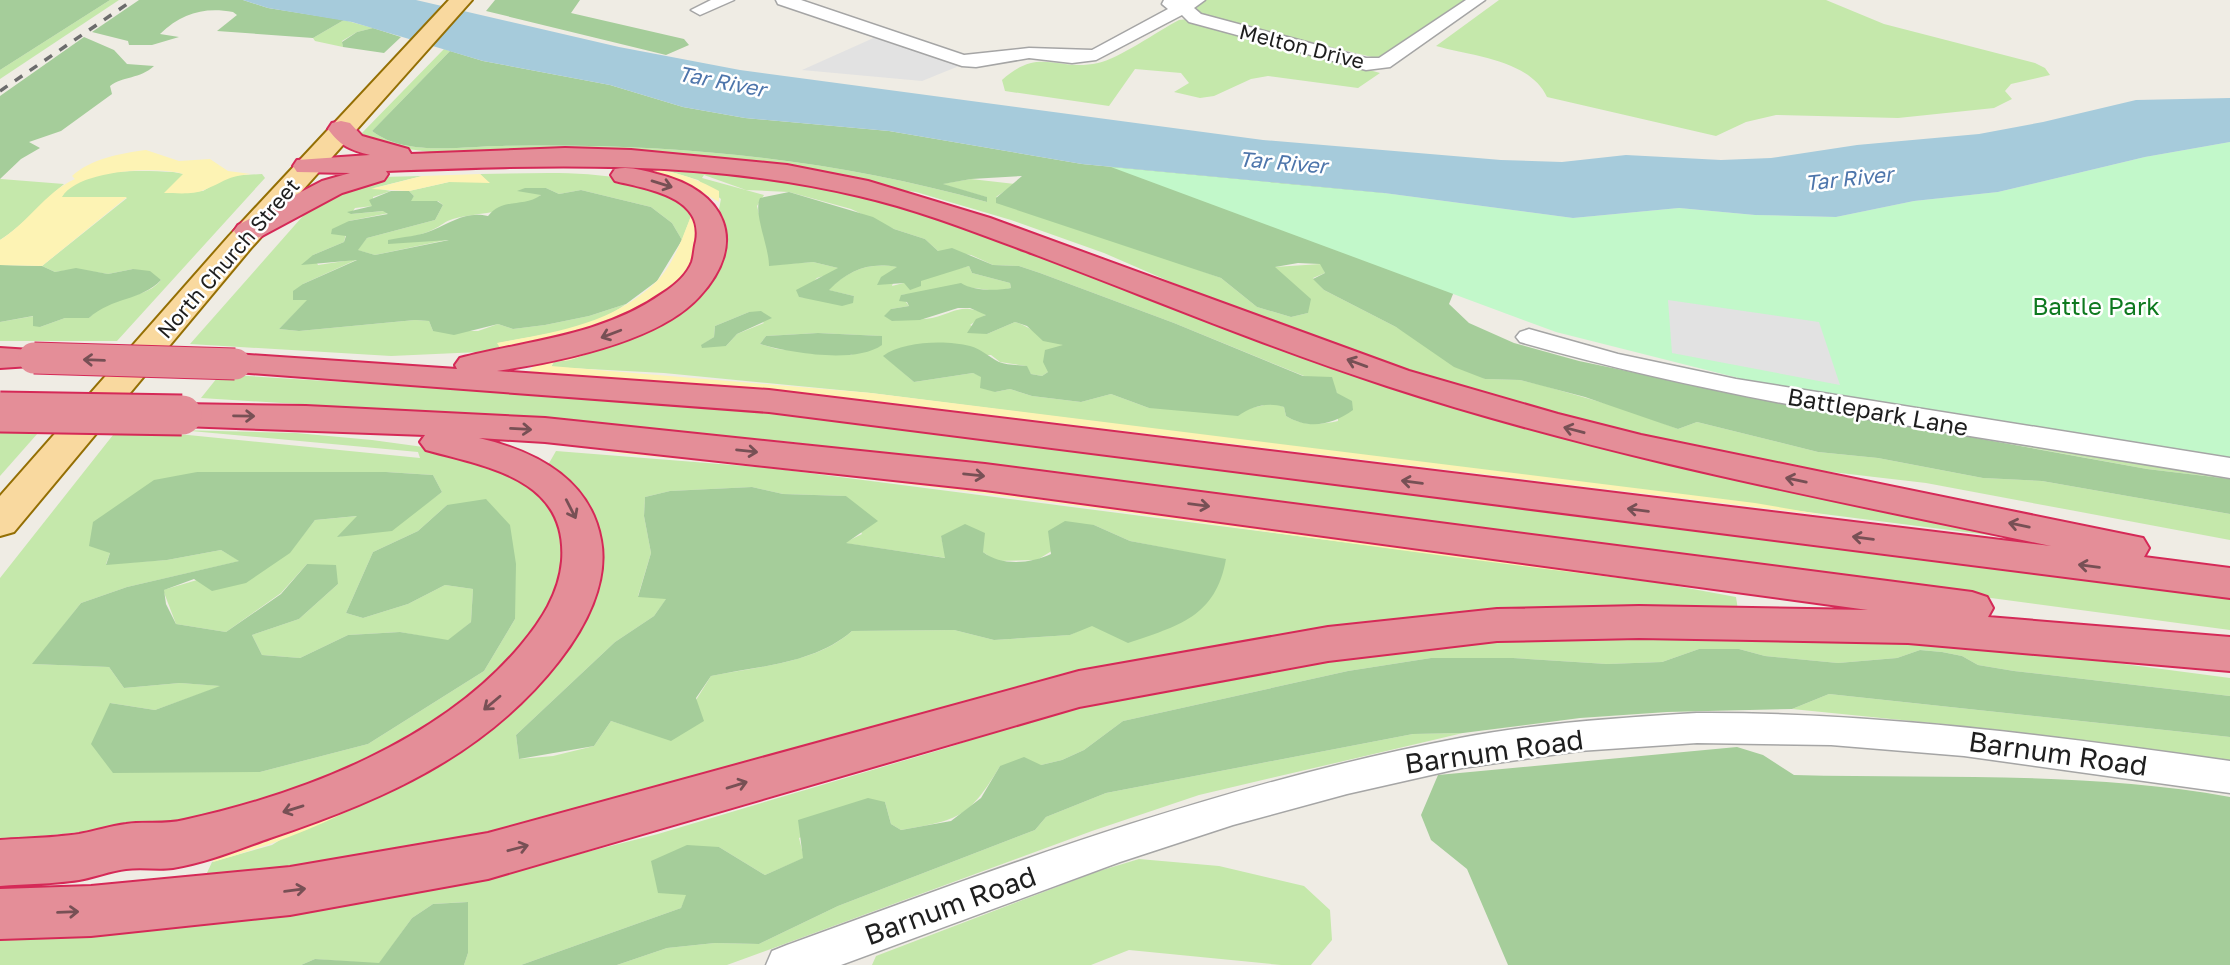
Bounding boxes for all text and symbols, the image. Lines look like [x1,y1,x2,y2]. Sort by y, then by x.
street label: Melton Drive [1237,18,1367,74]
water label: Tar River [676,60,770,103]
water label: Tar River [1238,145,1331,179]
water label: Tar River [1804,160,1897,196]
street label: North Church Street [151,173,305,343]
one-way arrow [651,179,673,192]
park label: Battle Park [2032,291,2160,320]
one-way arrow [601,328,623,341]
one-way arrow [82,353,105,367]
one-way arrow [1347,356,1369,368]
street label: Battlepark Lane [1785,381,1971,441]
one-way arrow [232,409,255,423]
one-way arrow [509,422,532,435]
one-way arrow [1564,423,1586,436]
one-way arrow [736,445,758,458]
one-way arrow [962,469,984,482]
one-way arrow [1785,473,1808,487]
one-way arrow [1401,475,1424,488]
one-way arrow [564,498,578,518]
one-way arrow [1187,499,1210,512]
one-way arrow [1627,503,1650,516]
one-way arrow [2008,518,2031,532]
one-way arrow [1853,532,1875,545]
one-way arrow [2078,559,2101,572]
one-way arrow [484,695,502,711]
street label: Barnum Road [1403,722,1585,780]
street label: Barnum Road [1967,724,2149,782]
one-way arrow [725,778,747,791]
one-way arrow [282,804,304,817]
one-way arrow [506,841,529,854]
street label: Barnum Road [860,859,1040,951]
one-way arrow [283,883,305,896]
one-way arrow [56,905,79,919]

